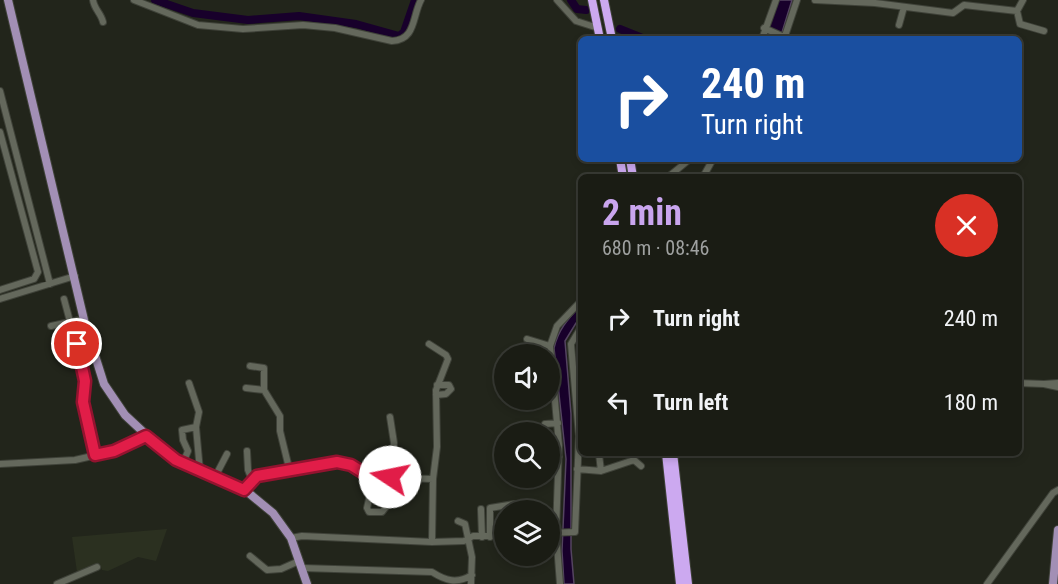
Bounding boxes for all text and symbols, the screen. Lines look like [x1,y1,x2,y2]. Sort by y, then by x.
text: 240 m [701,59,806,108]
icon: right [602,60,680,138]
text: Turn right [701,109,803,141]
text: 2 min [602,192,682,234]
button: close [935,194,998,257]
text: 680 m · 08:46 [602,236,709,260]
icon: right [602,302,635,335]
text: Turn right [653,306,740,331]
text: 240 m [944,306,998,331]
pin [51,318,102,369]
icon: arrive [60,327,93,360]
map controls [494,344,560,566]
button: sound [494,344,560,410]
icon: left [602,386,635,419]
text: Turn left [653,390,728,415]
text: 180 m [944,390,998,415]
button: search [494,422,560,488]
position arrow [358,445,422,509]
button: layers [494,500,560,566]

